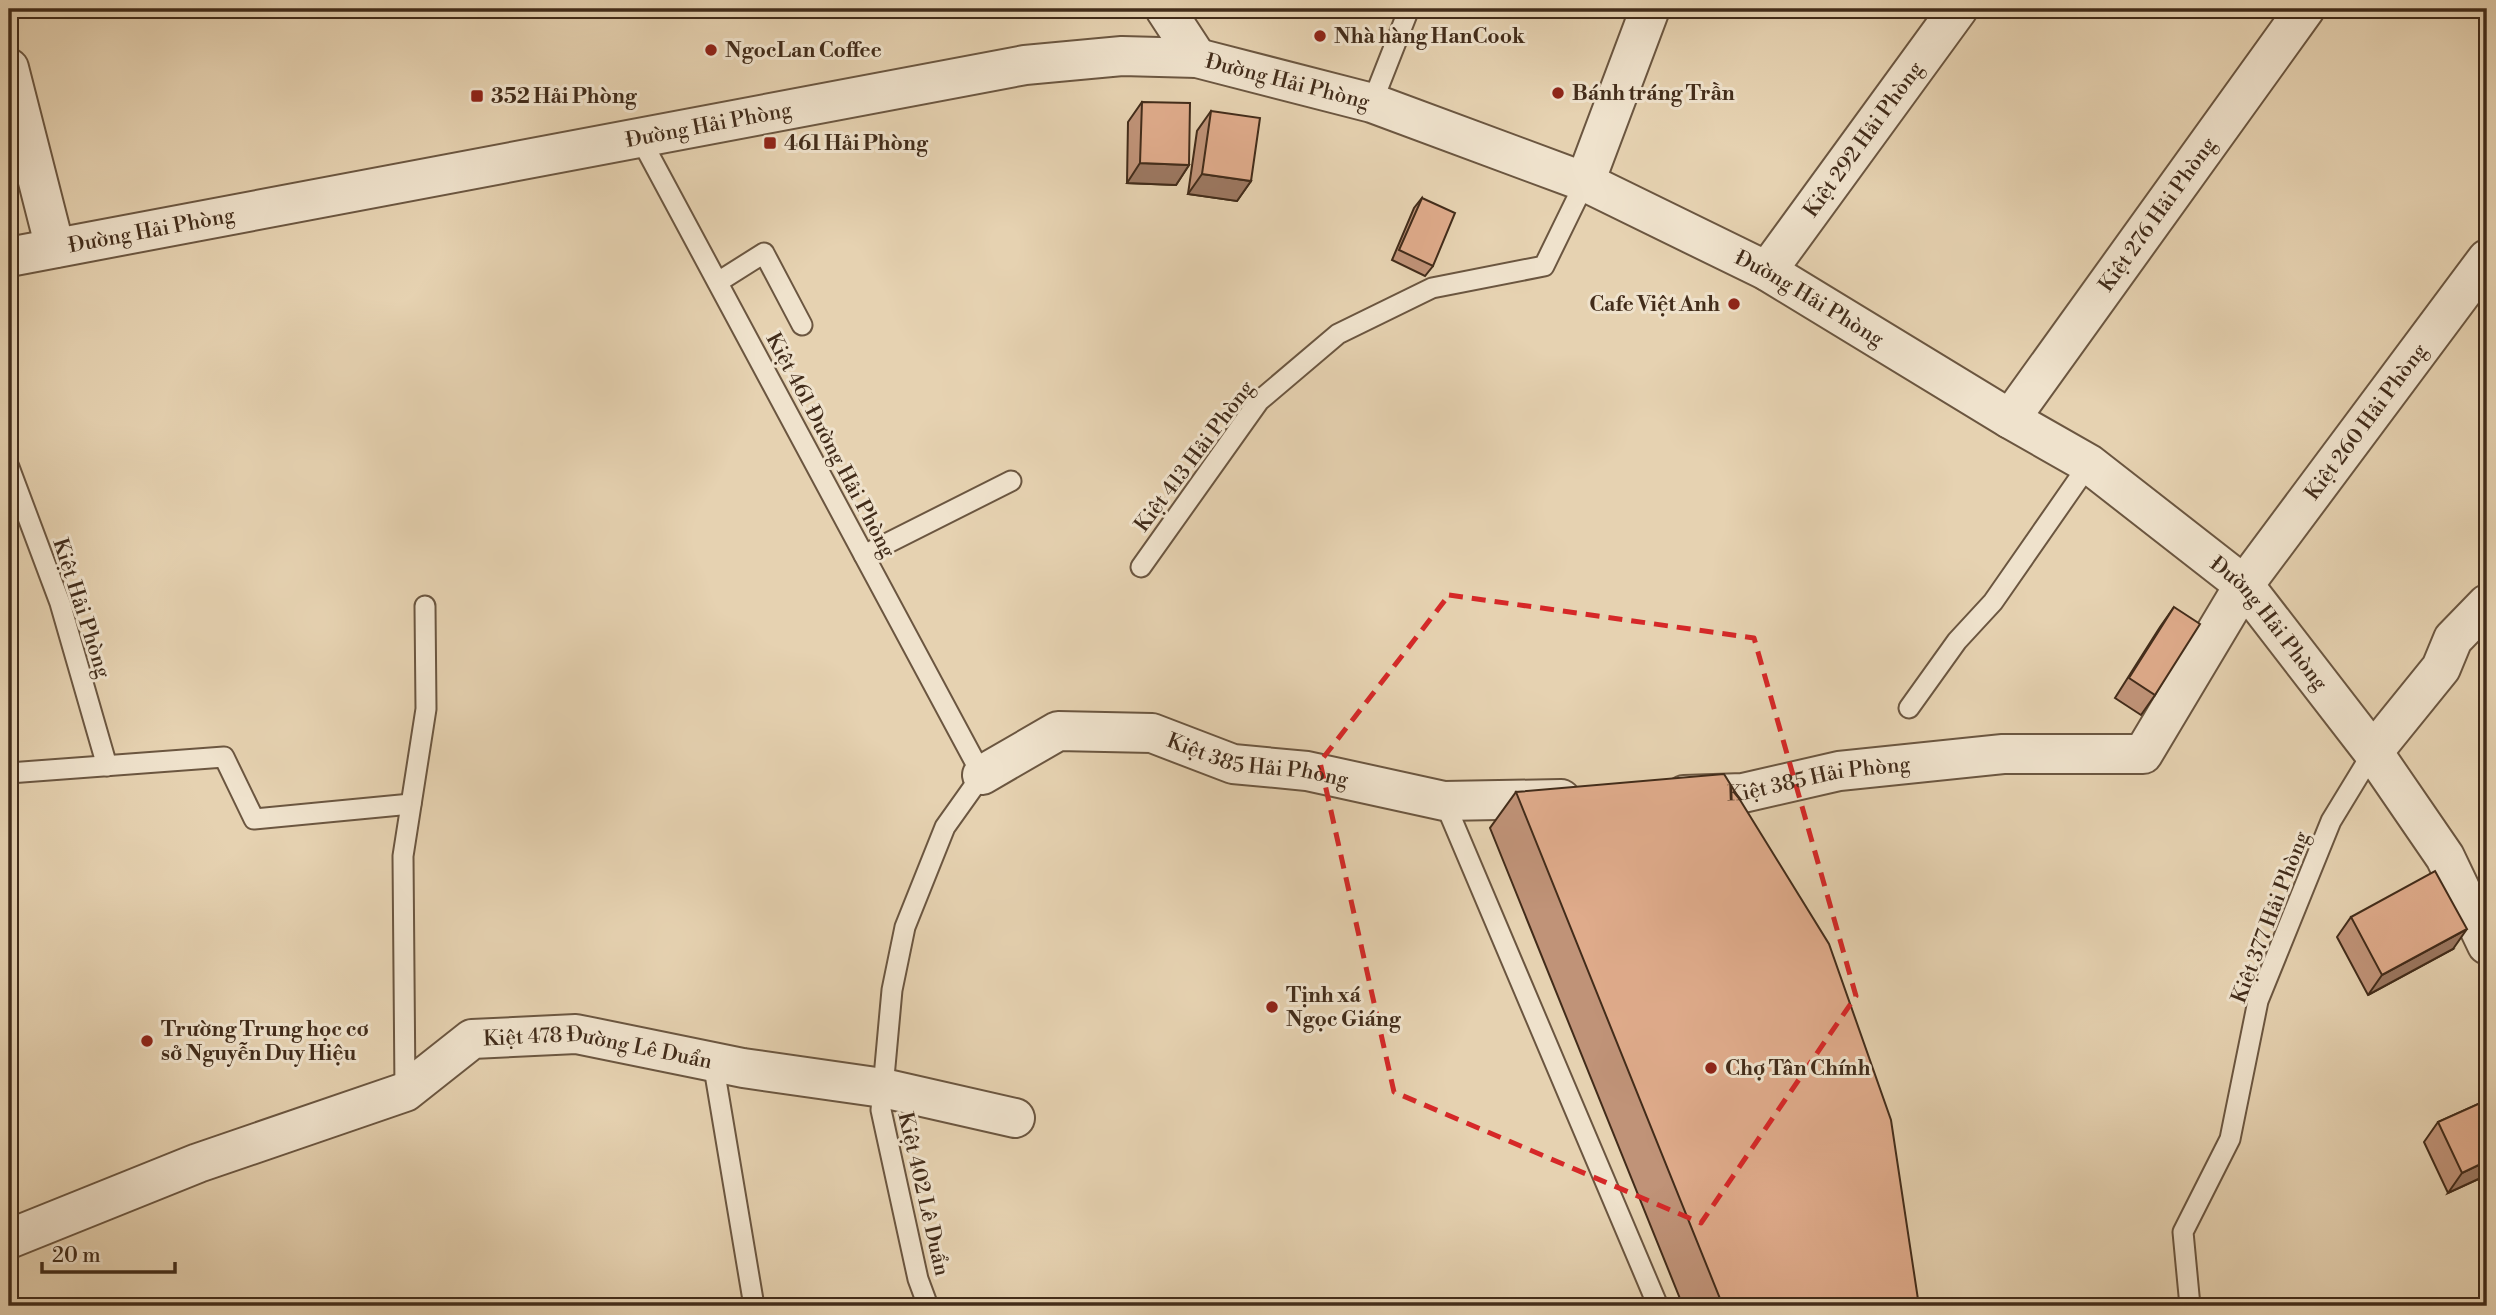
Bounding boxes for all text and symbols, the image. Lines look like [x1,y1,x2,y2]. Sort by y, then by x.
place label: Nhà hàng HanCook [1334,24,1526,50]
marker: Nhà hàng HanCook [1312,28,1328,44]
place label: NgocLan Coffee [725,38,882,64]
marker: NgocLan Coffee [703,42,719,58]
street label: Đường Hải Phòng [1202,49,1372,116]
street label: Kiệt 292 Hải Phòng [1798,57,1929,223]
place label: Bánh tráng Trần [1572,81,1735,107]
place label: 352 Hải Phòng [491,84,638,110]
marker: Bánh tráng Trần [1550,85,1566,101]
marker: 352 Hải Phòng [469,88,485,104]
street label: Đường Hải Phòng [623,97,794,154]
place label: 461 Hải Phòng [784,131,929,157]
street label: Kiệt 276 Hải Phòng [2094,133,2222,297]
marker: 461 Hải Phòng [762,135,778,151]
street label: Đường Hải Phòng [66,203,237,259]
street label: Đường Hải Phòng [1730,245,1888,353]
place label: Cafe Việt Anh [1589,292,1720,318]
marker: Cafe Việt Anh [1726,296,1742,312]
street label: Kiệt 461 Đường Hải Phòng [760,328,901,563]
street label: Kiệt 260 Hải Phòng [2300,339,2433,506]
street label: Kiệt 413 Hải Phòng [1129,376,1260,537]
street label: Kiệt Hải Phòng [46,535,116,682]
street label: Đường Hải Phòng [2204,551,2333,696]
street label: Kiệt 385 Hải Phòng [1163,728,1351,794]
street label: Kiệt 385 Hải Phòng [1727,752,1912,808]
street label: Kiệt 377 Hải Phòng [2226,828,2316,1007]
place label: Tịnh xá Ngọc Giáng [1286,983,1402,1033]
marker: Tịnh xá Ngọc Giáng [1264,999,1280,1015]
place label: Trường Trung học cơ sở Nguyễn Duy Hiệu [161,1017,369,1067]
street label: Kiệt 478 Đường Lê Duẩn [483,1022,715,1076]
marker: Trường Trung học cơ sở Nguyễn Duy Hiệu [139,1033,155,1049]
place label: Chợ Tân Chính [1725,1056,1871,1082]
marker: Chợ Tân Chính [1703,1060,1719,1076]
street label: Kiệt 402 Lê Duẩn [892,1110,955,1279]
scale bar [42,1231,175,1275]
text: 20 m [52,1243,101,1269]

